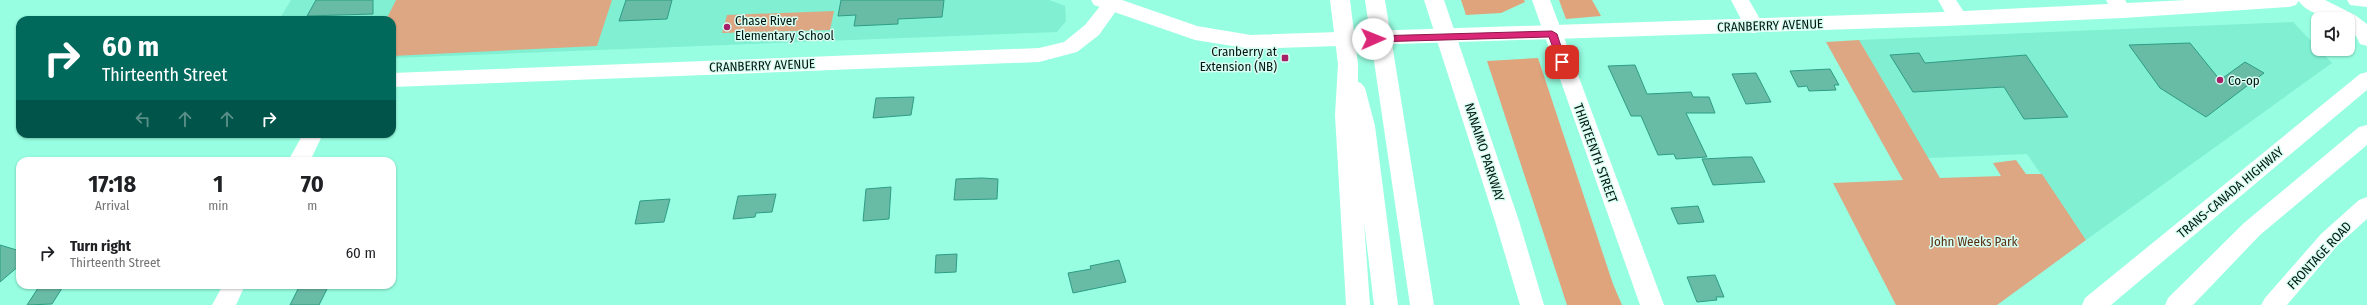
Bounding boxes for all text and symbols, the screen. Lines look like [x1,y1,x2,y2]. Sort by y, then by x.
map controls [2311,12,2355,56]
button: sound [2311,12,2355,56]
place label: Chase River Elementary School [735,13,835,43]
street label: CRANBERRY AVENUE [1717,16,1823,35]
position arrow [1352,18,1394,60]
marker: Chase River Elementary School [722,22,732,32]
text: 60 m [102,30,159,63]
icon: right [36,32,88,84]
place label: Cranberry at Extension (NB) [1200,44,1278,74]
pin [1545,45,1579,79]
icon: arrive [1551,51,1573,73]
marker: Cranberry at Extension (NB) [1280,53,1290,63]
street label: CRANBERRY AVENUE [709,56,815,75]
text: Thirteenth Street [102,64,227,86]
place label: Co-op [2228,73,2260,88]
marker: Co-op [2215,75,2225,85]
street label: NANAIMO PARKWAY [1462,101,1508,204]
street label: THIRTEENTH STREET [1571,101,1620,205]
icon: left [132,108,154,130]
icon: ahead [174,108,196,130]
icon: ahead [216,108,238,130]
icon: right [258,108,280,130]
street label: TRANS-CANADA HIGHWAY [2174,143,2287,241]
text: 17:18 [88,170,136,198]
text: 1 [213,170,223,198]
text: 70 [301,170,324,198]
text: Arrival [95,198,129,213]
text: min [208,198,228,213]
text: m [307,198,317,213]
street label: FRONTAGE ROAD [2284,218,2354,292]
park label: John Weeks Park [1930,234,2019,249]
text: Turn right [70,237,131,255]
icon: right [36,242,58,264]
text: 60 m [346,244,376,262]
text: Thirteenth Street [70,255,161,270]

